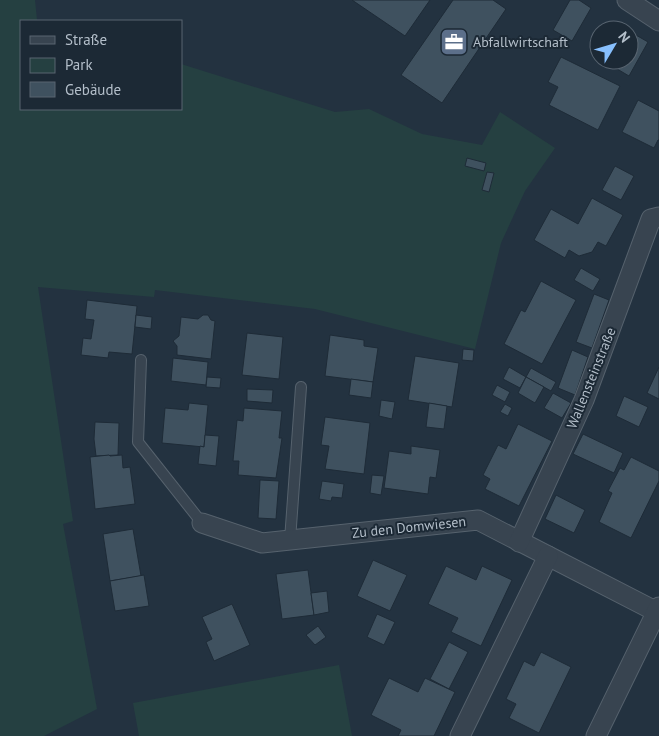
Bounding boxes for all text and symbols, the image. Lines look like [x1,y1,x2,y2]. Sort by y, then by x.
legend [20,20,182,110]
north arrow [589,20,639,70]
office icon: Abfallwirtschaft [439,27,469,57]
text: N [614,28,634,46]
text: Straße [65,30,107,49]
place label: Abfallwirtschaft [473,33,568,51]
text: Park [65,55,93,74]
text: Gebäude [65,80,121,99]
street label: Wallensteinstraße [562,325,620,431]
street label: Zu den Domwiesen [351,512,467,542]

